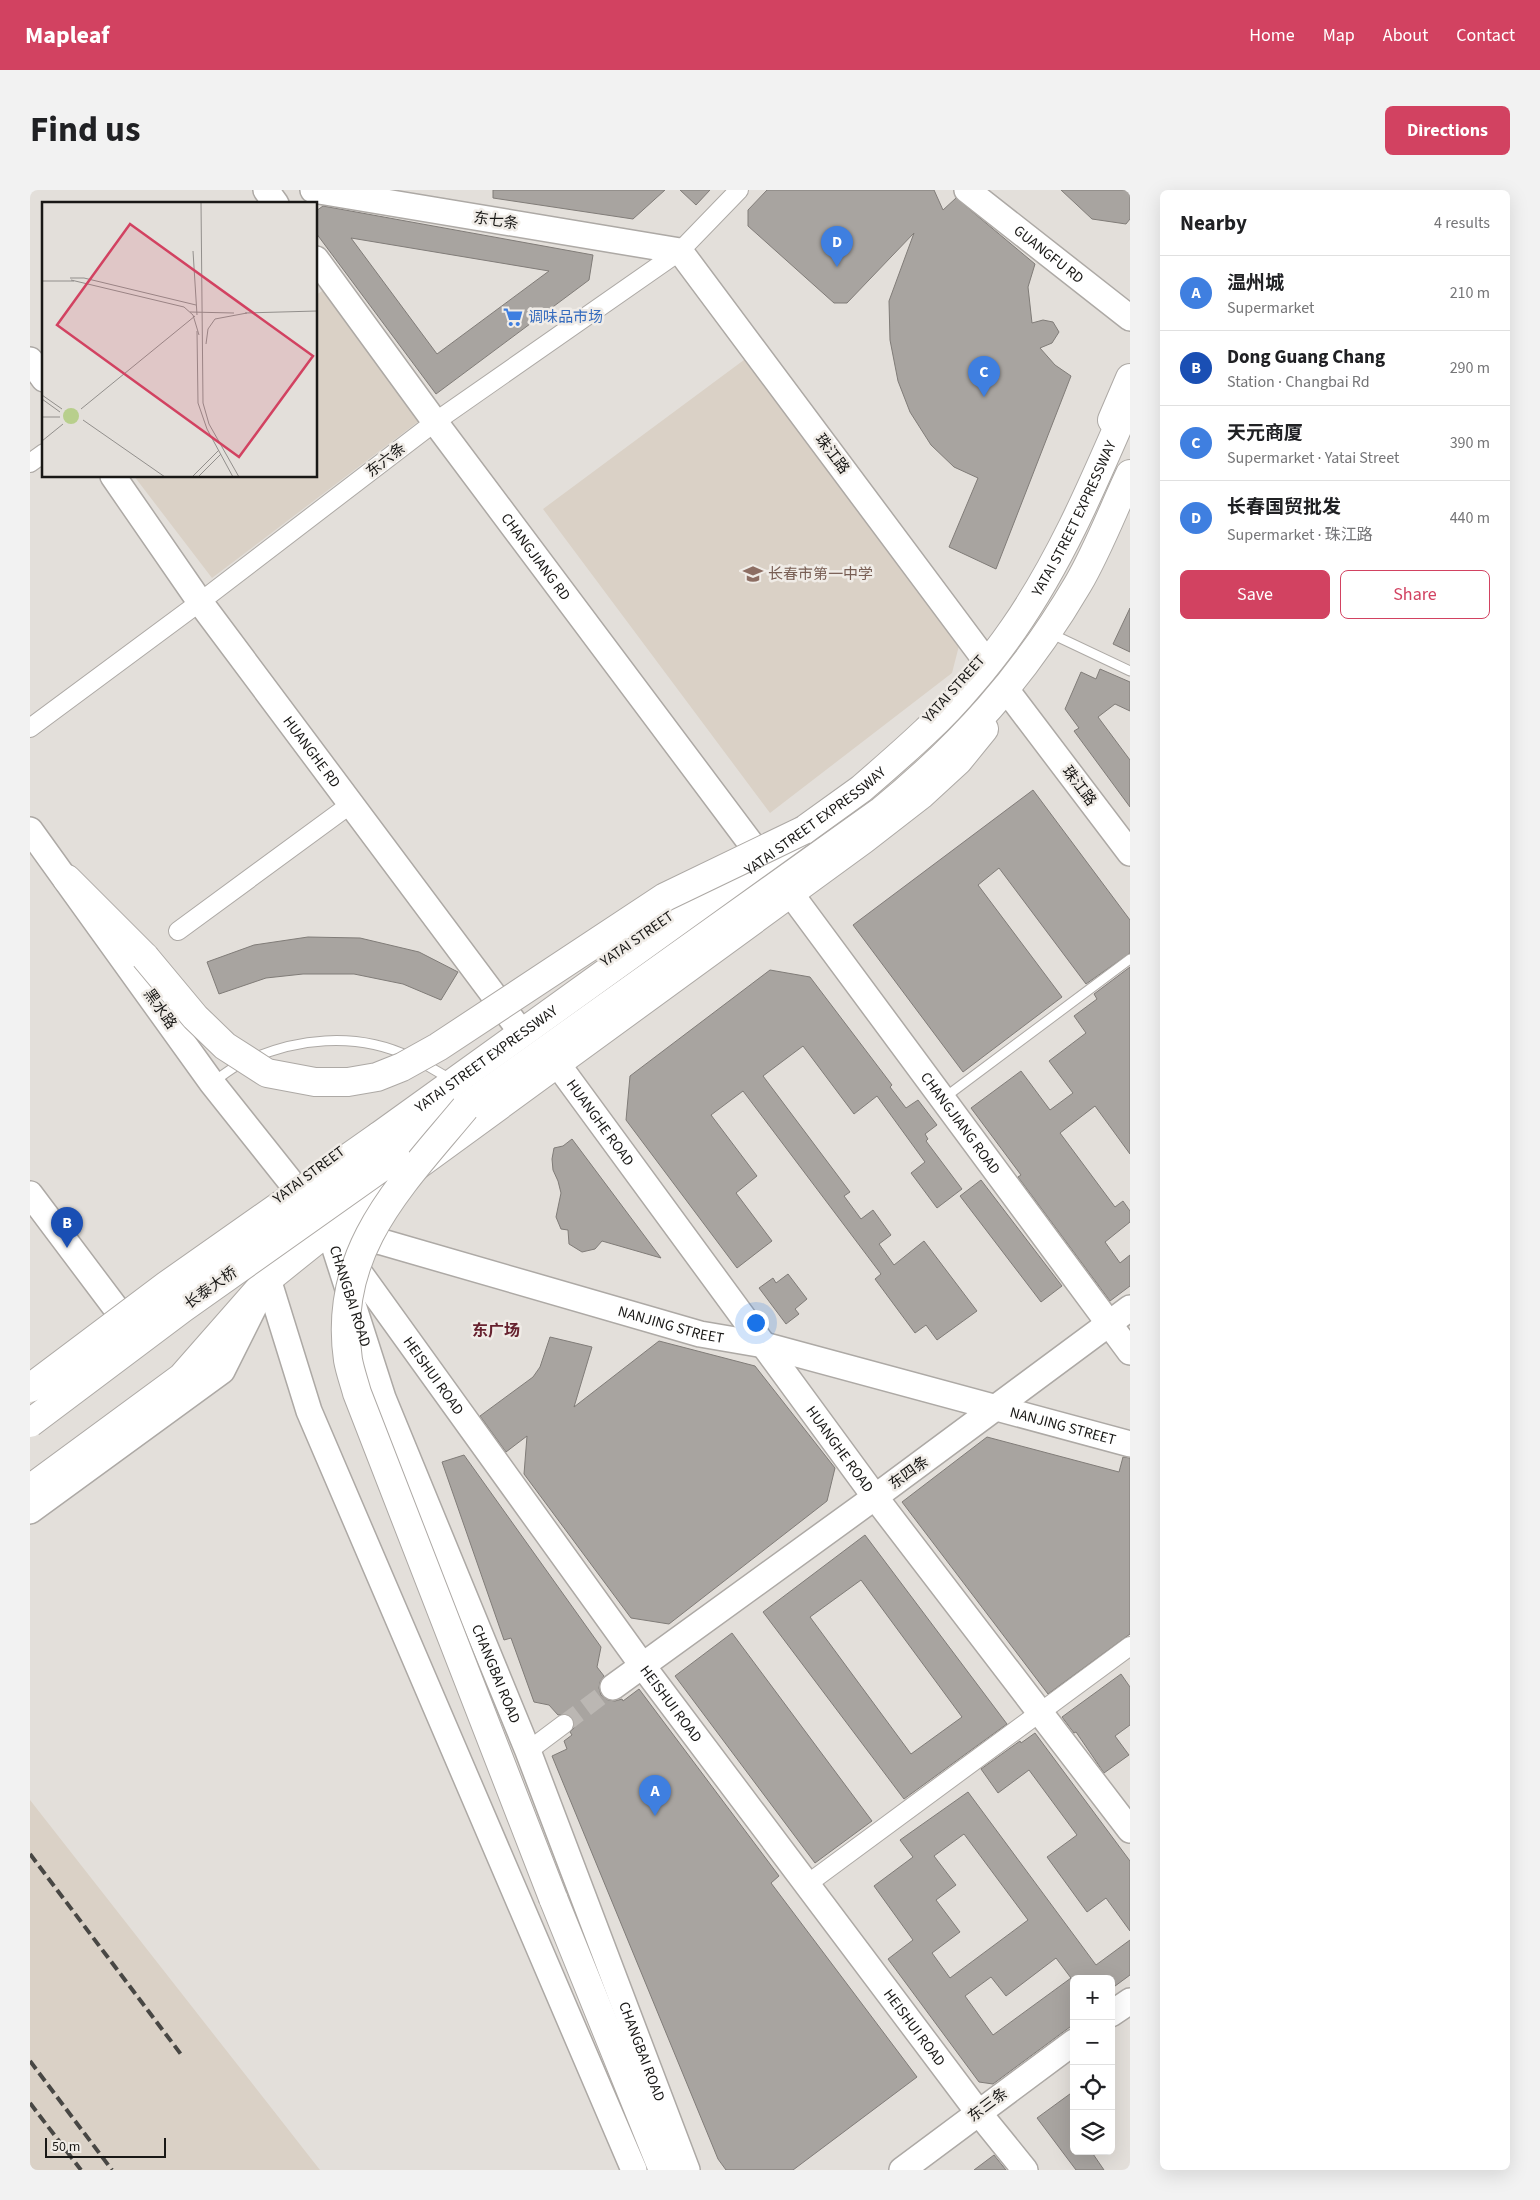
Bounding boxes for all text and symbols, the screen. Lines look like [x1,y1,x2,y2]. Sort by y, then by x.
text: Mapleaf [25,18,110,53]
text: Home [1249,23,1295,48]
text: Map [1323,23,1355,48]
text: About [1383,23,1428,48]
text: Contact [1456,23,1515,48]
text: Find us [30,105,140,155]
button: Directions [1385,106,1510,155]
inset map [42,202,318,478]
street label: 东七条 [472,207,520,235]
text: Nearby [1180,208,1247,238]
text: 4 results [1434,212,1490,234]
street label: GUANGFU RD [1009,220,1088,288]
pin: D [821,226,853,267]
text: 温州城 [1227,270,1284,297]
text: A [1191,282,1201,304]
text: 210 m [1450,282,1490,304]
text: Supermarket [1227,297,1314,319]
supermarket icon: 调味品市场 [502,306,524,328]
place label: 调味品市场 [528,307,603,328]
text: Dong Guang Chang [1227,344,1385,371]
pin: C [968,356,1000,397]
text: B [1191,357,1201,379]
text: 290 m [1450,357,1490,379]
text: Station · Changbai Rd [1227,371,1370,393]
text: 天元商厦 [1227,420,1303,447]
street label: 珠江路 [810,430,854,478]
text: C [1191,432,1201,454]
text: 390 m [1450,432,1490,454]
street label: YATAI STREET EXPRESSWAY [1026,436,1122,601]
street label: 东六条 [362,438,410,482]
text: Supermarket · Yatai Street [1227,447,1399,469]
text: 长春国贸批发 [1227,494,1341,521]
text: D [1191,507,1201,529]
text: 440 m [1450,507,1490,529]
street label: CHANGJIANG RD [496,508,576,605]
text: Supermarket · 珠江路 [1227,524,1373,546]
school or university icon: 长春市第一中学 [742,563,764,585]
place label: 长春市第一中学 [768,564,873,585]
button: Save [1180,570,1330,619]
button: Share [1340,570,1490,619]
street label: YATAI STREET [917,650,990,728]
street label: HUANGHE RD [278,711,346,792]
street label: YATAI STREET EXPRESSWAY [739,761,891,881]
street label: 珠江路 [1057,762,1101,810]
street label: YATAI STREET [595,906,678,973]
street label: 黑水路 [138,985,182,1033]
street label: YATAI STREET EXPRESSWAY [410,1000,562,1118]
street label: CHANGJIANG ROAD [916,1068,1005,1179]
street label: HUANGHE ROAD [561,1075,639,1170]
street label: YATAI STREET [268,1141,349,1210]
pin: B [51,1207,83,1248]
street label: CHANGBAI ROAD [324,1243,376,1349]
street label: 长泰大桥 [180,1262,242,1314]
street label: NANJING STREET [616,1300,726,1348]
your location [743,1310,769,1336]
district label: 东广场 [472,1320,520,1342]
street label: HEISHUI ROAD [398,1332,469,1419]
street label: HUANGHE ROAD [801,1401,879,1497]
street label: NANJING STREET [1008,1402,1118,1450]
street label: 东四条 [885,1451,933,1495]
street label: CHANGBAI ROAD [467,1621,526,1726]
street label: HEISHUI ROAD [635,1661,707,1747]
pin: A [639,1775,671,1816]
map controls [1070,1975,1115,2155]
button: + [1070,1975,1115,2020]
street label: HEISHUI ROAD [879,1984,950,2071]
street label: CHANGBAI ROAD [614,1999,670,2104]
button: − [1070,2020,1115,2065]
button: locate [1070,2065,1115,2110]
street label: 东三条 [964,2083,1012,2127]
button: layers [1070,2110,1115,2155]
scale bar [45,2135,166,2158]
text: 50 m [52,2137,80,2157]

